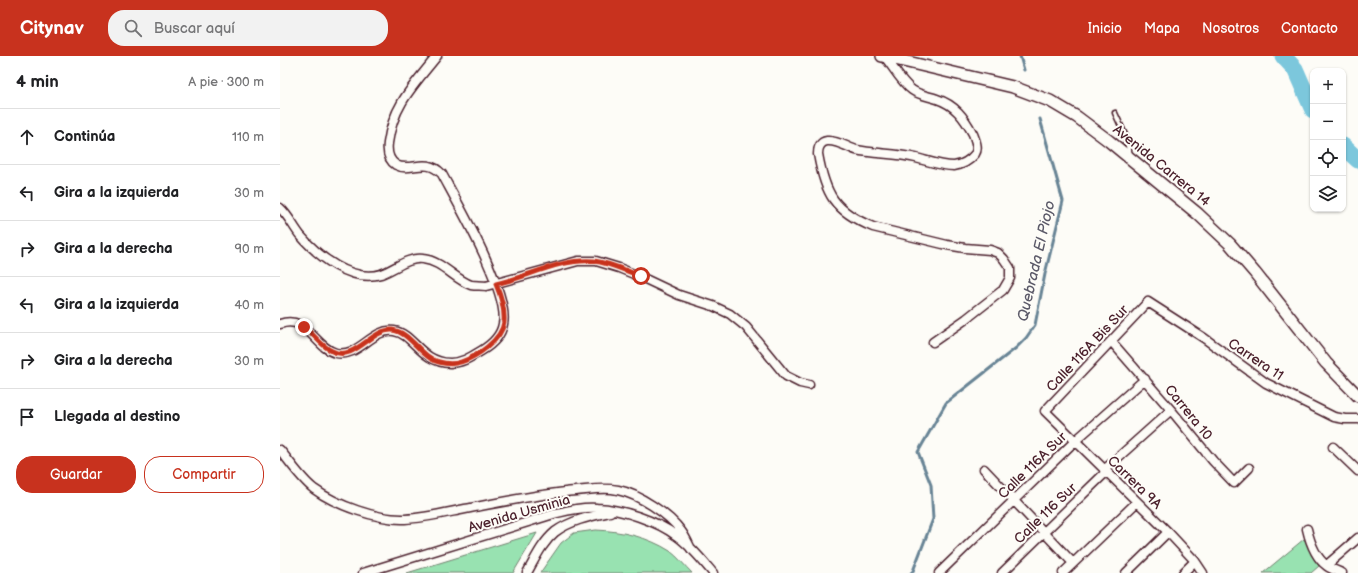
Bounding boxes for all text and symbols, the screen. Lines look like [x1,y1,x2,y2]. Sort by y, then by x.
search box [108,10,388,46]
text: Citynav [20,17,84,40]
icon: search [122,17,144,39]
text: Buscar aquí [154,19,235,38]
text: Inicio [1088,20,1122,37]
text: Mapa [1144,20,1180,37]
text: Nosotros [1202,20,1259,37]
text: Contacto [1281,20,1338,37]
map controls [1310,68,1346,212]
button: + [1310,68,1346,104]
text: 4 min [16,72,59,92]
text: A pie · 300 m [188,74,264,90]
button: − [1310,104,1346,140]
street label: Avenida Carrera 14 [1110,121,1214,210]
icon: ahead [16,126,38,148]
text: Continúa [54,127,115,146]
text: 110 m [232,129,264,145]
button: locate [1310,140,1346,176]
button: layers [1310,176,1346,212]
icon: left [16,182,38,204]
text: Gira a la izquierda [54,183,179,202]
text: 30 m [234,185,264,201]
water label: Quebrada El Piojo [1013,199,1060,323]
icon: right [16,238,38,260]
text: Gira a la derecha [54,239,173,258]
text: 90 m [235,241,264,257]
route start [632,267,650,285]
icon: left [16,294,38,316]
text: Gira a la izquierda [54,295,179,314]
text: 40 m [234,297,264,313]
street label: Calle 116A Bis Sur [1043,301,1133,395]
route end [295,318,313,336]
street label: Carrera 11 [1225,335,1287,384]
icon: right [16,350,38,372]
text: Gira a la derecha [54,351,173,370]
text: 30 m [234,353,264,369]
street label: Carrera 10 [1161,381,1216,443]
icon: arrive [16,406,38,428]
text: Llegada al destino [54,407,180,426]
street label: Calle 116A Sur [994,428,1071,502]
street label: Carrera 9A [1104,452,1166,513]
button: Guardar [16,456,136,493]
button: Compartir [144,456,264,493]
street label: Calle 116 Sur [1011,479,1081,547]
street label: Avenida Usminia [466,491,572,536]

